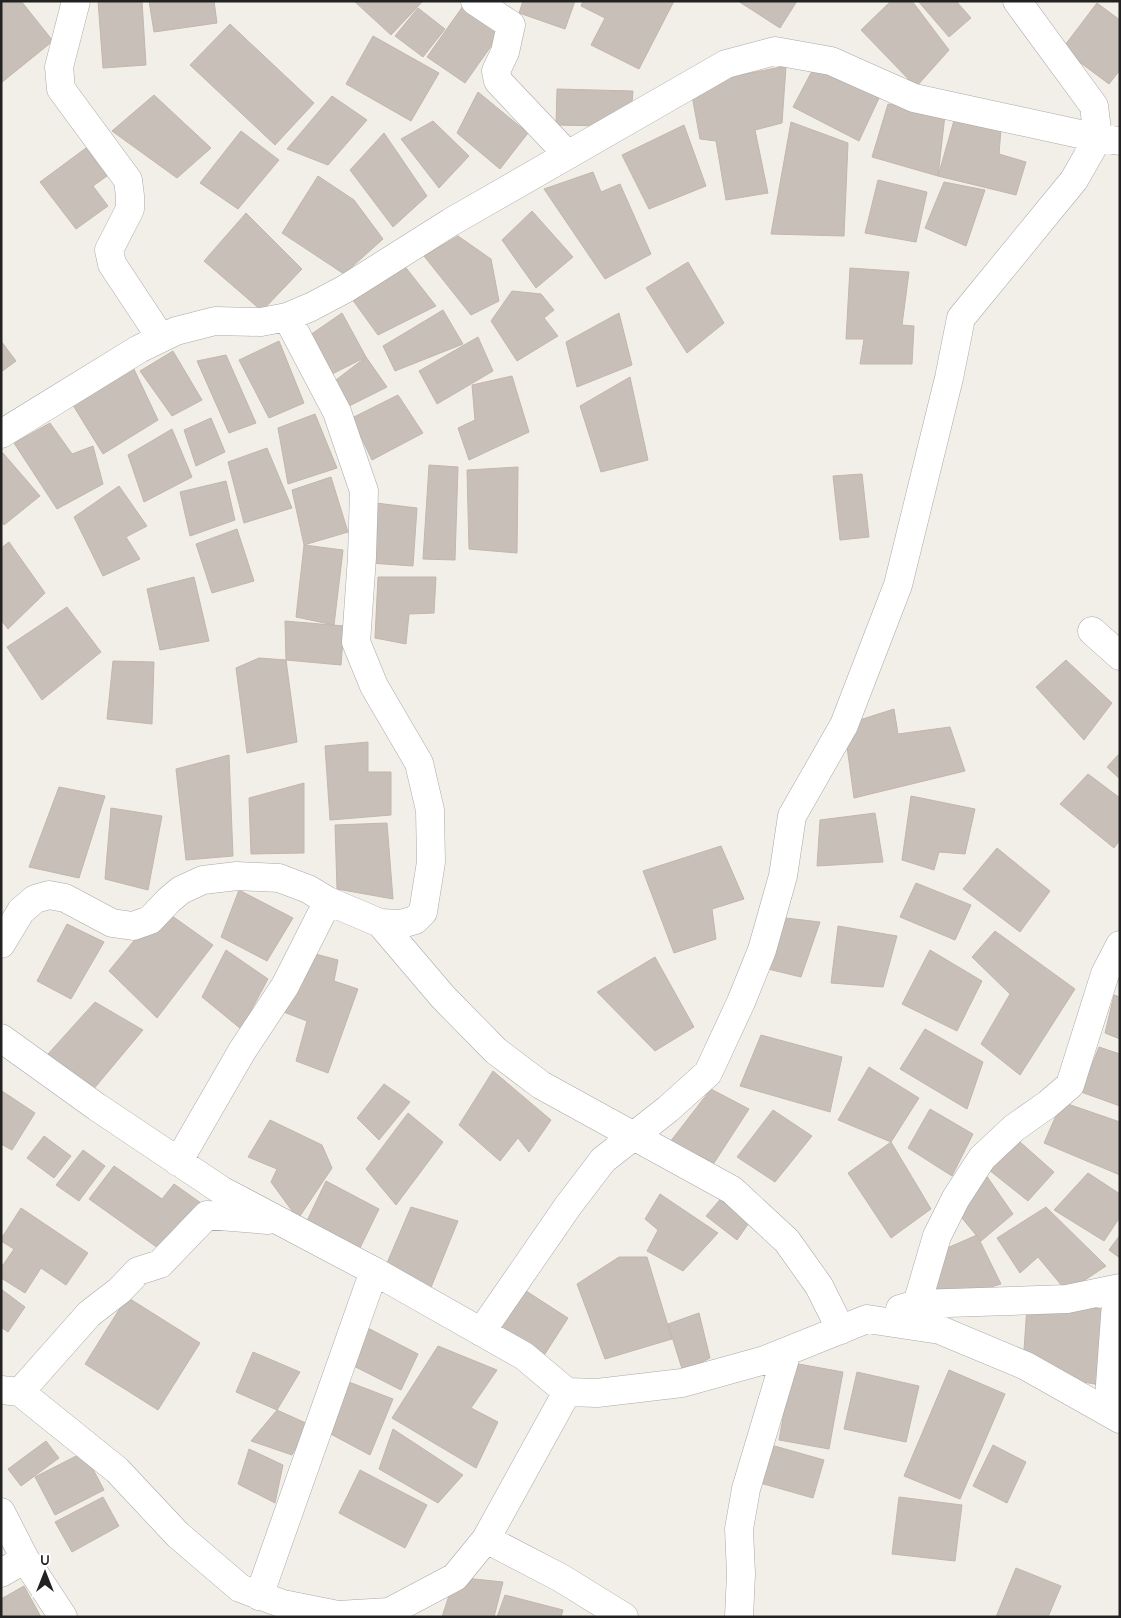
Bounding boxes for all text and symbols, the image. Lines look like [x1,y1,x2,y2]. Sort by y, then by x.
north arrow [20,1548,70,1598]
text: U [40,1551,50,1569]

